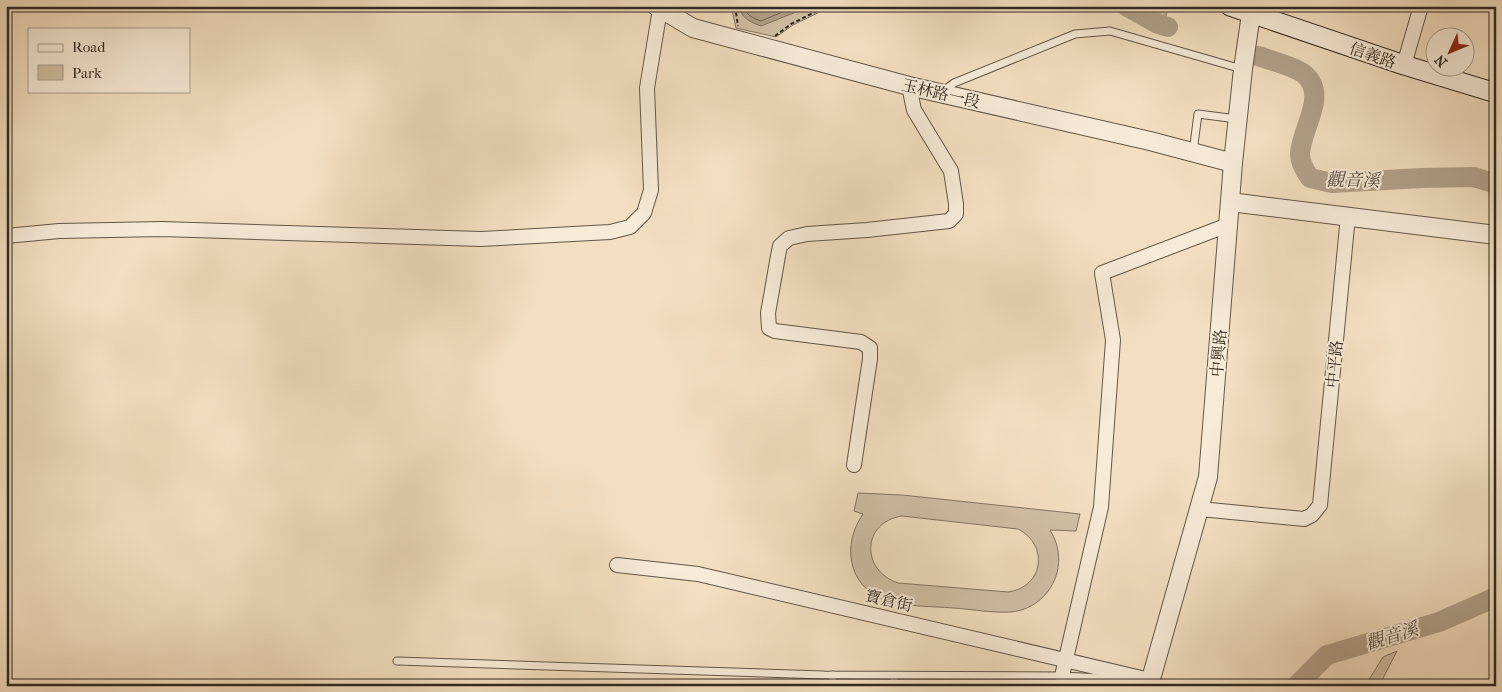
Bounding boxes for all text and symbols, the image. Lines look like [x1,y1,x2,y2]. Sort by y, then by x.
legend [28,28,190,92]
north arrow [1424,28,1474,78]
text: Road [72,38,106,56]
street label: 信義路 [1347,39,1399,72]
text: N [1431,51,1451,70]
text: Park [72,64,102,82]
street label: 玉林路一段 [900,75,982,112]
water label: 觀音溪 [1326,170,1382,192]
street label: 中興路 [1207,328,1230,378]
street label: 中平路 [1323,339,1346,389]
street label: 寶倉街 [863,586,914,615]
water label: 觀音溪 [1363,618,1423,654]

